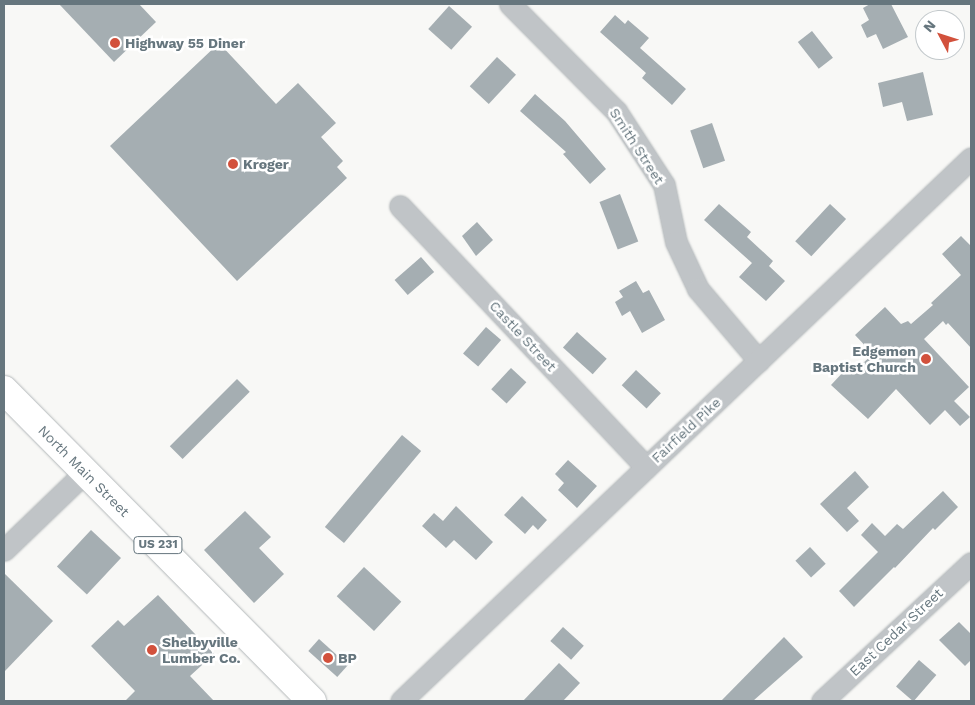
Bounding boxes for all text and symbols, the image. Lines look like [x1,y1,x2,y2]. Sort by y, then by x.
north arrow [915,10,965,60]
text: N [920,17,939,35]
place label: Highway 55 Diner [125,35,245,51]
marker: Highway 55 Diner [109,37,121,49]
street label: Smith Street [606,105,668,187]
place label: Kroger [243,156,289,172]
marker: Kroger [227,158,239,170]
street label: Castle Street [486,297,560,375]
place label: Edgemon Baptist Church [812,343,916,376]
marker: Edgemon Baptist Church [920,353,932,365]
street label: Fairfield Pike [648,394,724,466]
street label: North Main Street [35,422,133,520]
road number: US 231 [133,536,183,554]
street label: East Cedar Street [846,584,946,680]
place label: Shelbyville Lumber Co. [162,634,241,666]
marker: Shelbyville Lumber Co. [146,644,158,656]
place label: BP [338,650,357,666]
marker: BP [322,652,334,664]

